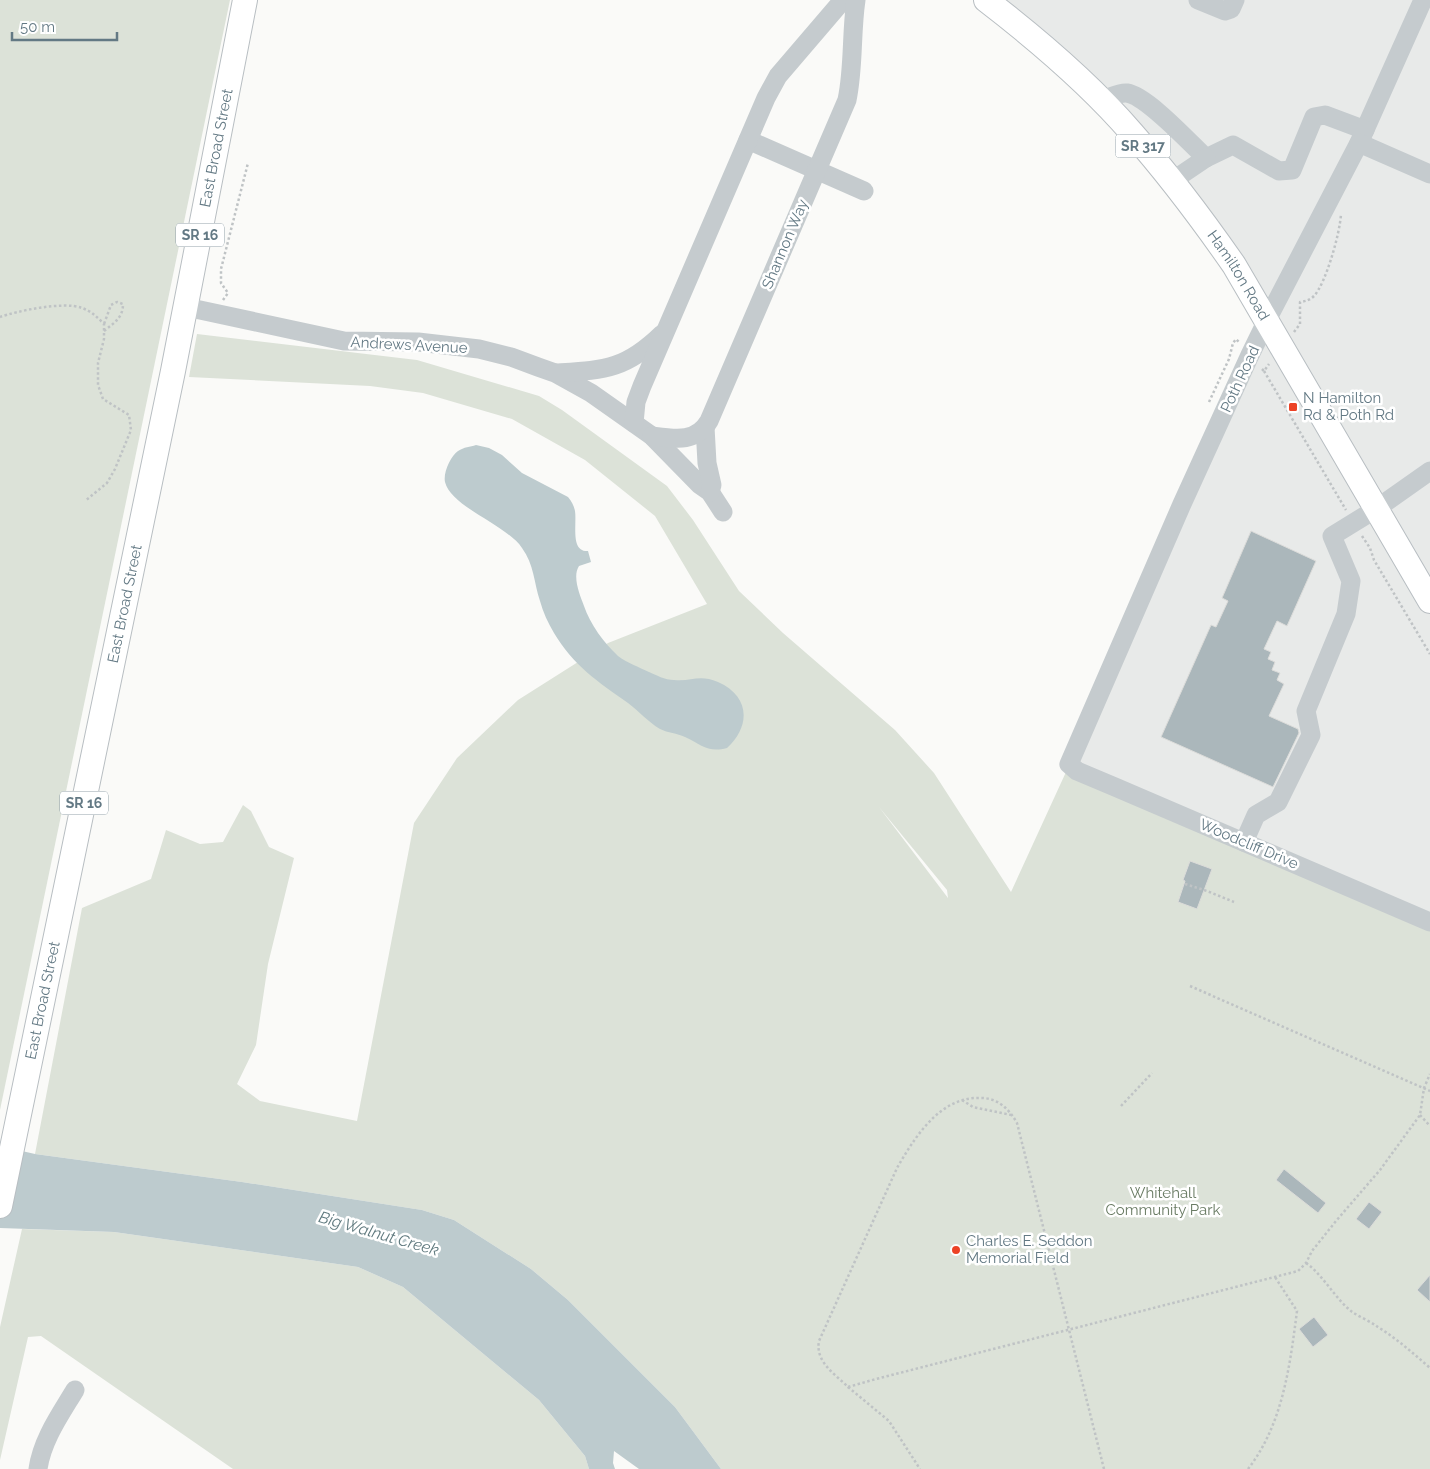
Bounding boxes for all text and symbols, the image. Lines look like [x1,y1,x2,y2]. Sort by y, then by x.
scale bar [12,10,118,42]
text: 50 m [20,18,55,36]
street label: East Broad Street [196,87,237,209]
road number: SR 317 [1116,134,1170,158]
street label: Shannon Way [758,197,812,291]
road number: SR 16 [176,224,224,246]
street label: Hamilton Road [1203,227,1273,324]
street label: Andrews Avenue [350,333,468,357]
street label: Poth Road [1217,343,1263,415]
place label: N Hamilton Rd & Poth Rd [1303,389,1394,424]
marker: N Hamilton Rd & Poth Rd [1287,401,1299,413]
street label: East Broad Street [104,543,146,665]
road number: SR 16 [60,791,108,814]
street label: Woodcliff Drive [1197,815,1301,873]
street label: East Broad Street [22,940,64,1061]
park label: Whitehall Community Park [1106,1184,1221,1219]
water label: Big Walnut Creek [317,1207,441,1260]
place label: Charles E. Seddon Memorial Field [966,1232,1092,1267]
marker: Charles E. Seddon Memorial Field [950,1244,962,1256]

